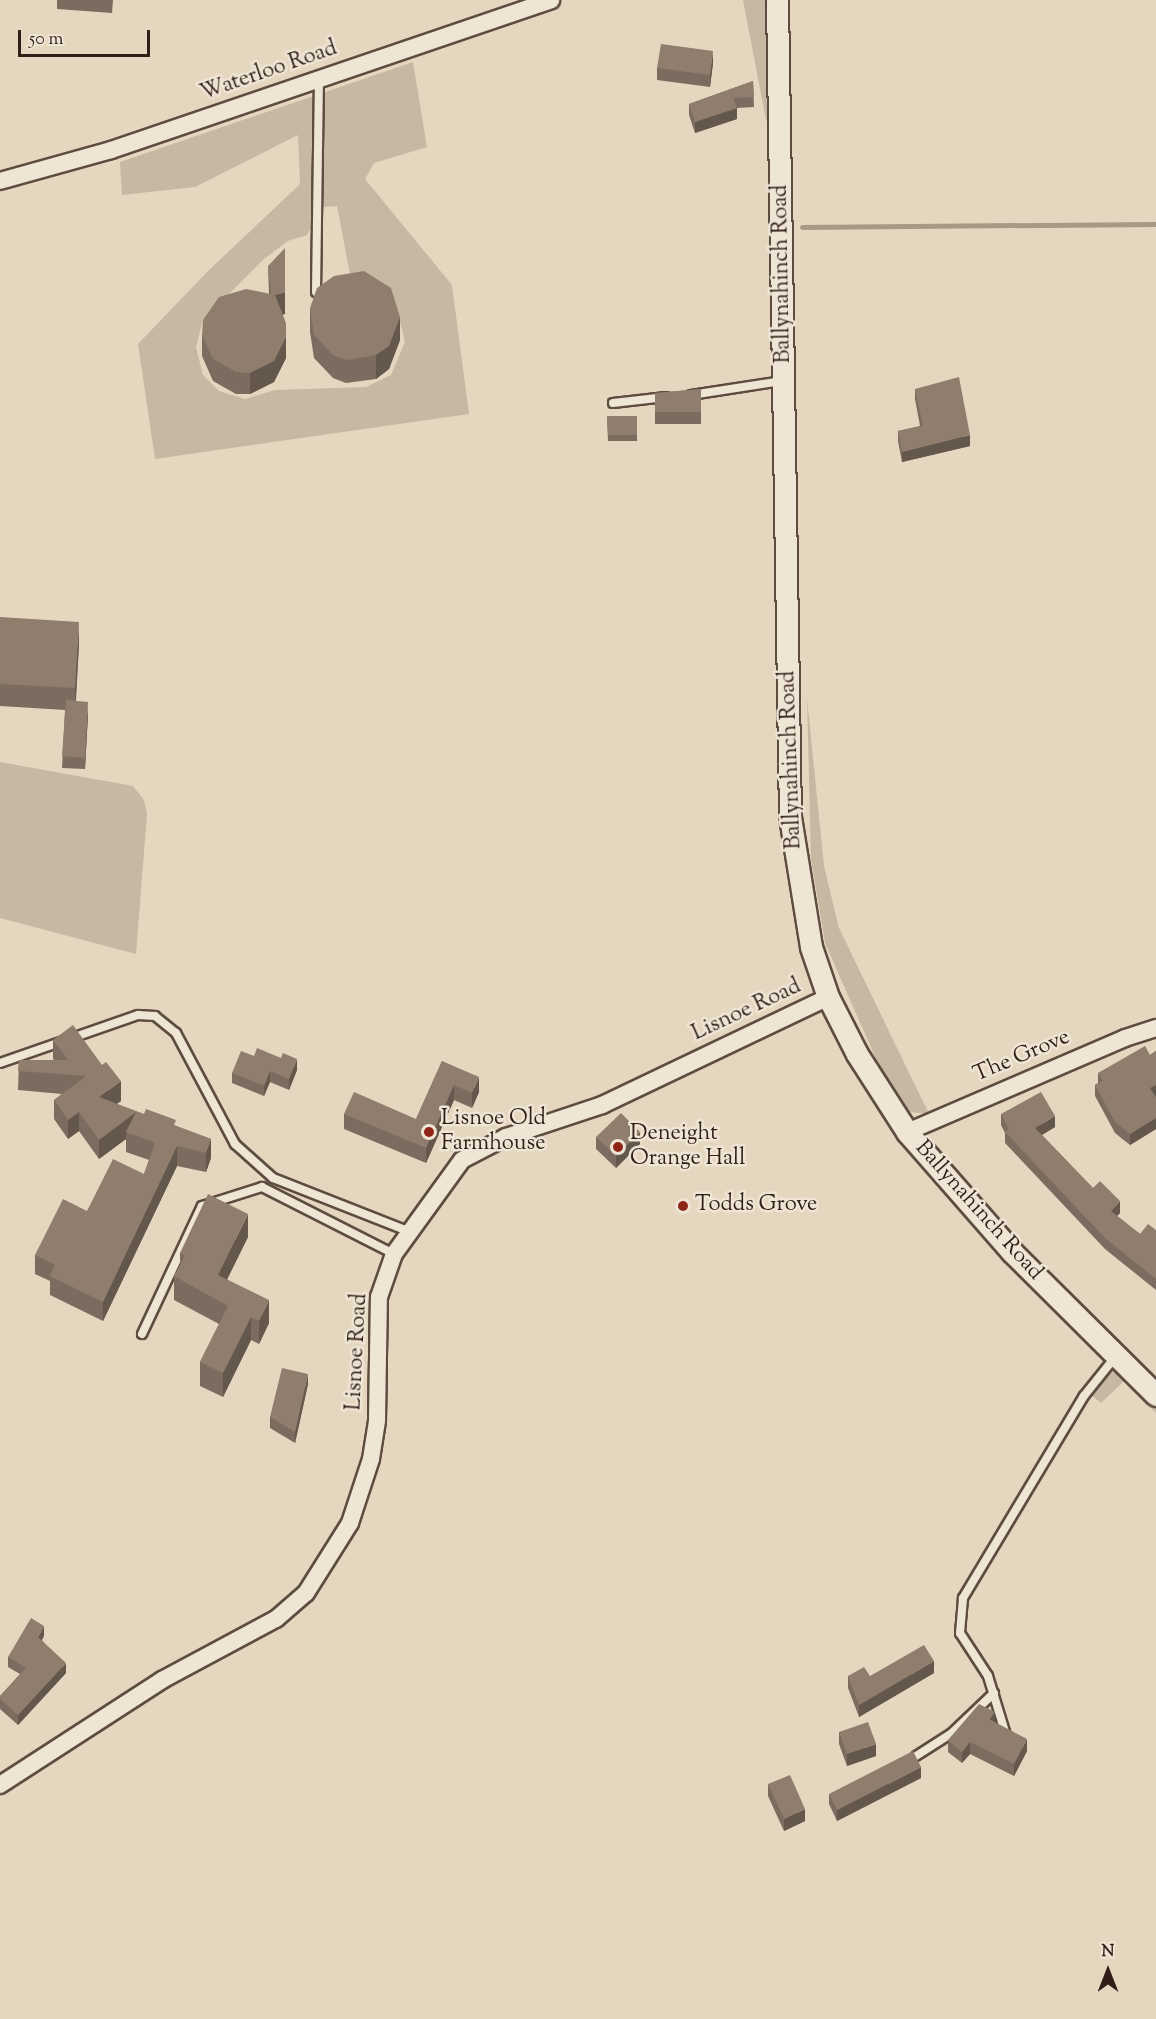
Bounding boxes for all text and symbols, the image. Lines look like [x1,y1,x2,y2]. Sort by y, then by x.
scale bar [21,18,153,56]
text: 50 m [29,27,63,53]
street label: Waterloo Road [197,36,341,108]
street label: Ballynahinch Road [768,184,798,364]
street label: Ballynahinch Road [776,670,808,850]
street label: Lisnoe Road [688,974,806,1048]
street label: The Grove [970,1025,1074,1089]
place label: Lisnoe Old Farmhouse [441,1106,546,1158]
place label: Deneight Orange Hall [630,1121,745,1172]
marker: Lisnoe Old Farmhouse [422,1125,436,1139]
street label: Ballynahinch Road [908,1136,1048,1286]
marker: Deneight Orange Hall [611,1140,625,1154]
place label: Todds Grove [695,1193,817,1219]
marker: Todds Grove [676,1199,690,1213]
street label: Lisnoe Road [342,1293,374,1411]
north arrow [1078,1941,1138,2001]
text: N [1102,1941,1114,1964]

